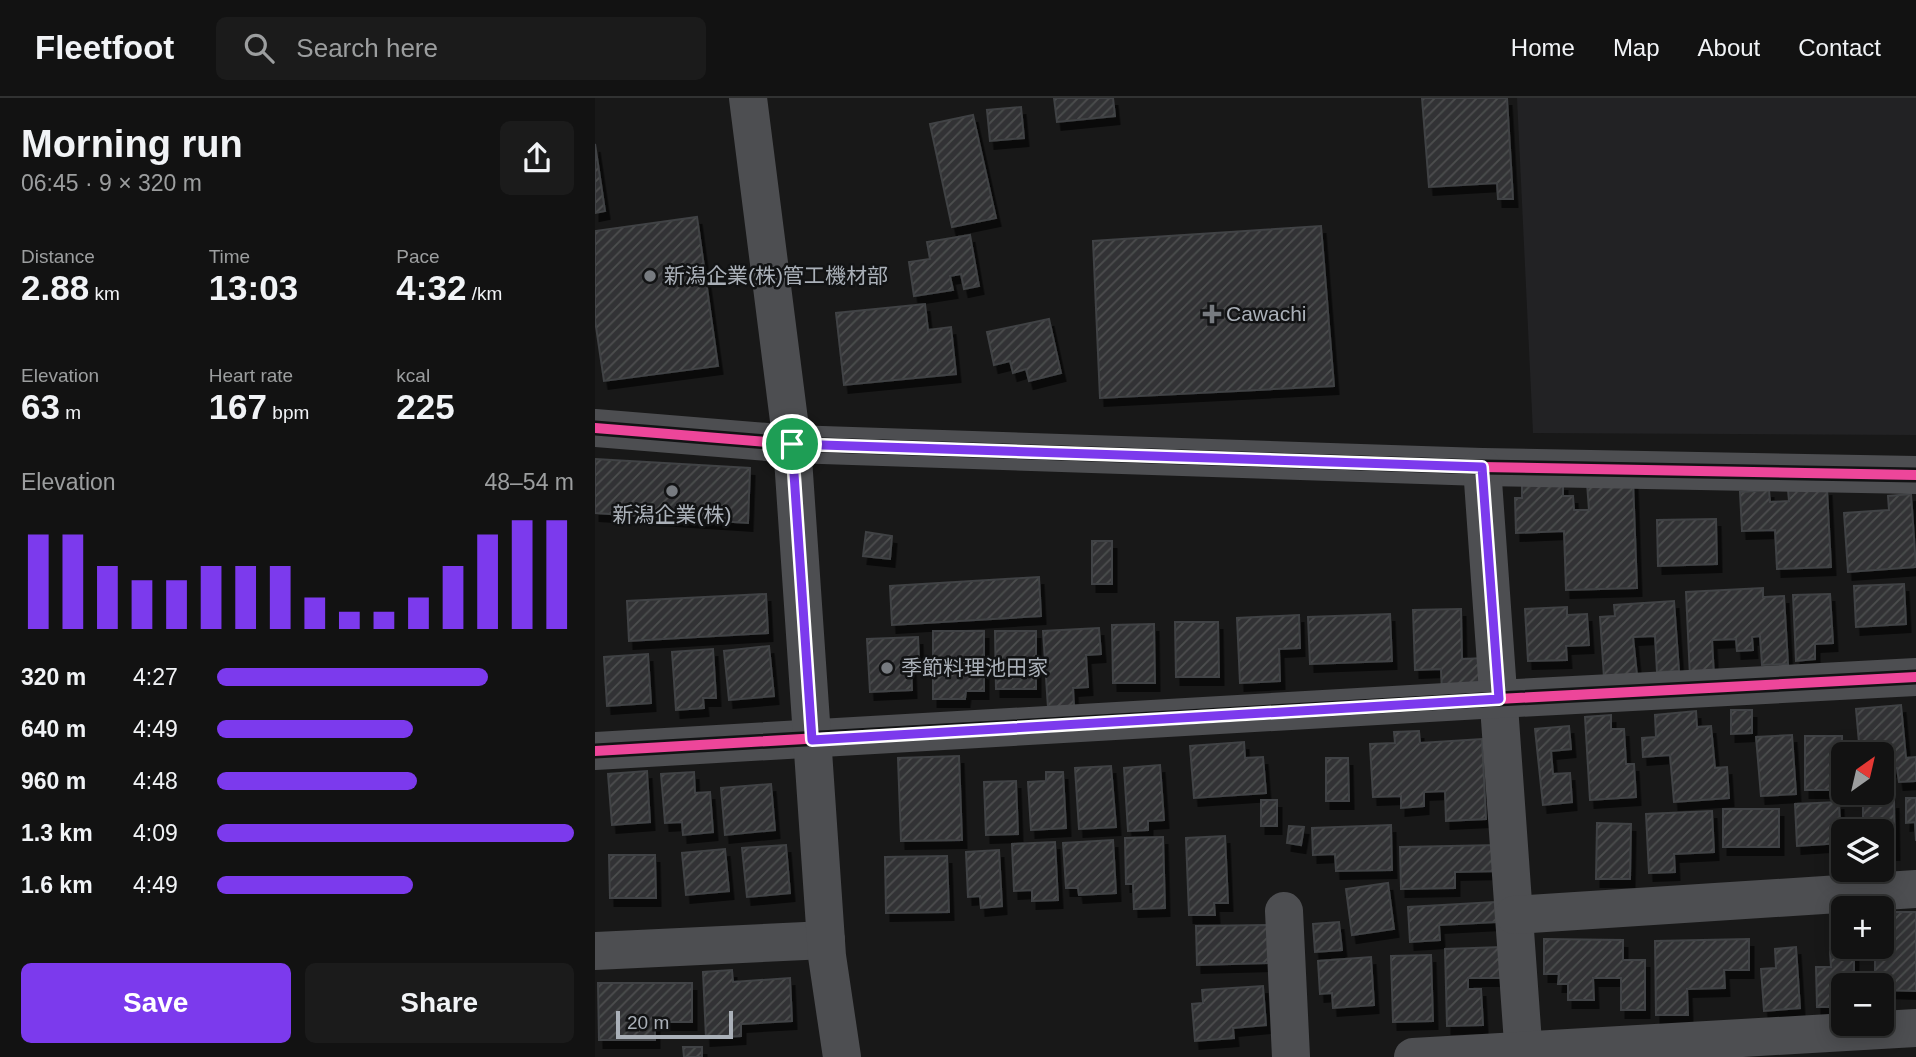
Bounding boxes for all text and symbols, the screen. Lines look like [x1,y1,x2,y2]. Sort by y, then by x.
search box [216,17,706,80]
text: Fleetfoot [35,29,174,66]
icon: search [240,29,278,67]
text: Search here [296,33,438,63]
text: Home [1511,34,1575,61]
text: Map [1613,34,1660,61]
text: About [1698,34,1760,61]
text: Contact [1798,34,1881,61]
button: share [500,121,574,195]
text: Morning run [21,123,243,165]
text: 06:45 · 9 × 320 m [21,170,202,196]
text: Distance [21,246,95,267]
text: Time [209,246,250,267]
text: Pace [396,246,440,267]
place label: 新潟企業(株)管工機材部 [664,264,888,287]
text: 2.88 [21,268,89,307]
text: 13:03 [209,268,298,307]
text: 4:32 [396,268,466,307]
marker: 新潟企業(株)管工機材部 [642,268,658,284]
text: km [89,283,120,304]
text: /km [466,283,502,304]
place label: Cawachi [1226,302,1307,325]
marker: Cawachi [1204,306,1220,322]
text: Elevation [21,365,99,386]
text: Heart rate [209,365,293,386]
text: kcal [396,365,430,386]
text: 63 [21,387,60,426]
text: 167 [209,387,267,426]
text: 225 [396,387,455,426]
text: m [60,402,81,423]
text: bpm [267,402,309,423]
pin [762,414,822,474]
icon: arrive [773,425,811,463]
text: Elevation [21,469,116,495]
text: 48–54 m [484,469,574,495]
marker: 新潟企業(株) [664,483,680,499]
place label: 新潟企業(株) [613,503,732,526]
place label: 季節料理池田家 [901,656,1048,679]
marker: 季節料理池田家 [879,660,895,676]
text: 320 m [21,664,86,690]
text: 4:27 [133,664,178,690]
text: 640 m [21,716,86,742]
text: 4:49 [133,716,178,742]
north arrow [1831,742,1893,805]
map controls [1831,742,1894,1036]
text: 960 m [21,768,86,794]
text: 4:48 [133,768,178,794]
button: layers [1831,819,1894,882]
text: 1.3 km [21,820,93,846]
text: 4:09 [133,820,178,846]
text: 1.6 km [21,872,93,898]
text: 4:49 [133,872,178,898]
button: + [1831,896,1894,959]
button: Save [21,963,291,1043]
button: Share [305,963,574,1043]
button: − [1831,973,1894,1036]
scale bar [616,1008,733,1040]
text: 20 m [627,1012,669,1033]

